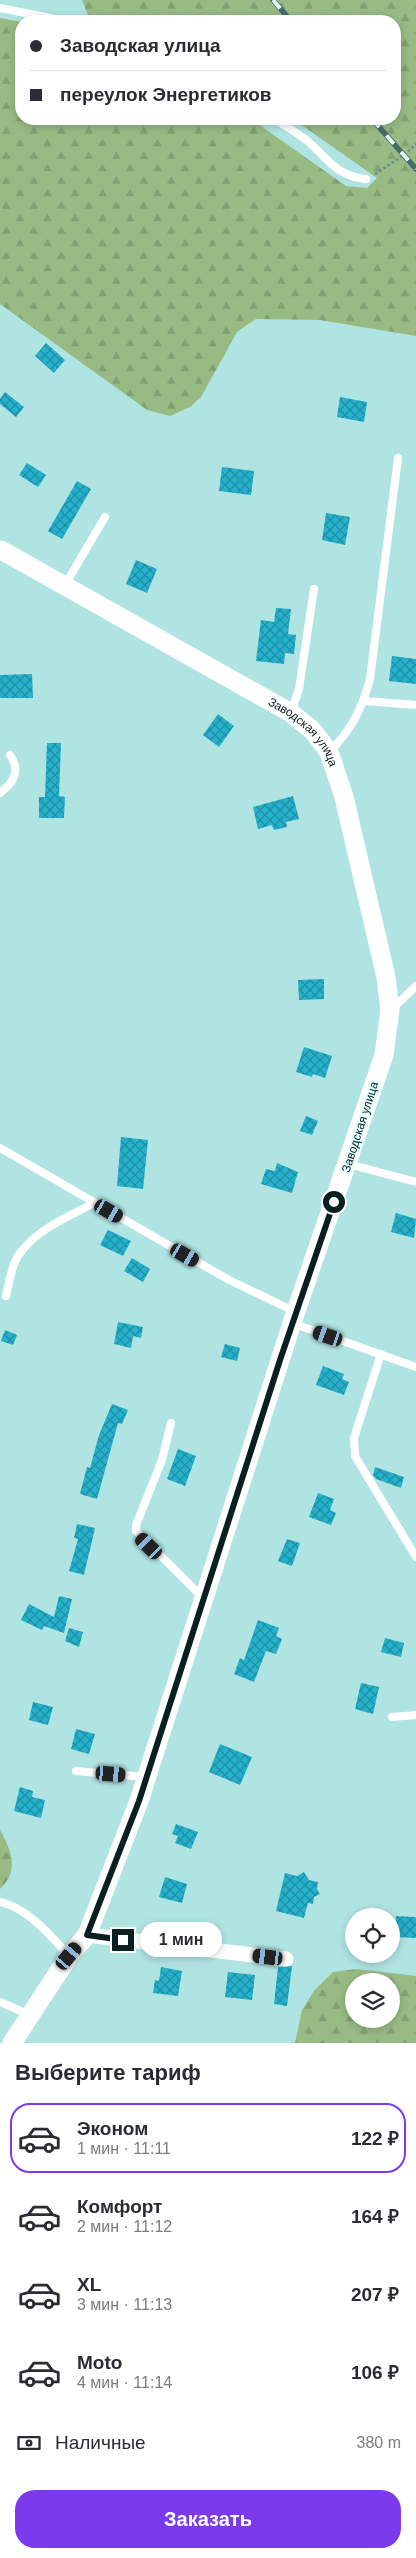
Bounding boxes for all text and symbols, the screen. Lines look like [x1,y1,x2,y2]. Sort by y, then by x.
text: Заводская улица [60,35,221,56]
text: переулок Энергетиков [60,84,271,105]
street label: Заводская улица [266,695,340,769]
street label: Заводская улица [339,1080,381,1174]
route start [323,1191,345,1213]
car [92,1197,125,1225]
car [168,1241,201,1269]
car [311,1324,344,1348]
car [132,1530,165,1562]
car [95,1765,126,1783]
map controls [345,1908,400,2028]
button: locate [345,1908,400,1963]
callout: 1 мин [140,1922,223,1958]
route end [112,1929,134,1951]
text: 1 мин [159,1931,203,1948]
car [53,1940,84,1972]
car [252,1948,283,1966]
button: layers [345,1973,400,2028]
text: Выберите тариф [15,2060,201,2085]
icon: car [17,2116,62,2161]
text: Эконом [77,2118,148,2139]
text: 122 ₽ [351,2128,399,2149]
text: 1 мин · 11:11 [77,2140,171,2157]
icon: car [17,2194,62,2239]
text: Комфорт [77,2196,162,2217]
text: 164 ₽ [351,2206,399,2227]
text: 2 мин · 11:12 [77,2218,172,2235]
icon: car [17,2272,62,2317]
text: XL [77,2274,101,2295]
text: 207 ₽ [351,2284,399,2305]
text: 3 мин · 11:13 [77,2296,172,2313]
icon: car [17,2350,62,2395]
text: Moto [77,2352,122,2373]
text: 106 ₽ [351,2362,399,2383]
text: 4 мин · 11:14 [77,2374,172,2391]
icon: cash [15,2429,43,2457]
text: Наличные [55,2432,146,2453]
text: 380 m [357,2434,401,2451]
button: Заказать [15,2490,401,2548]

